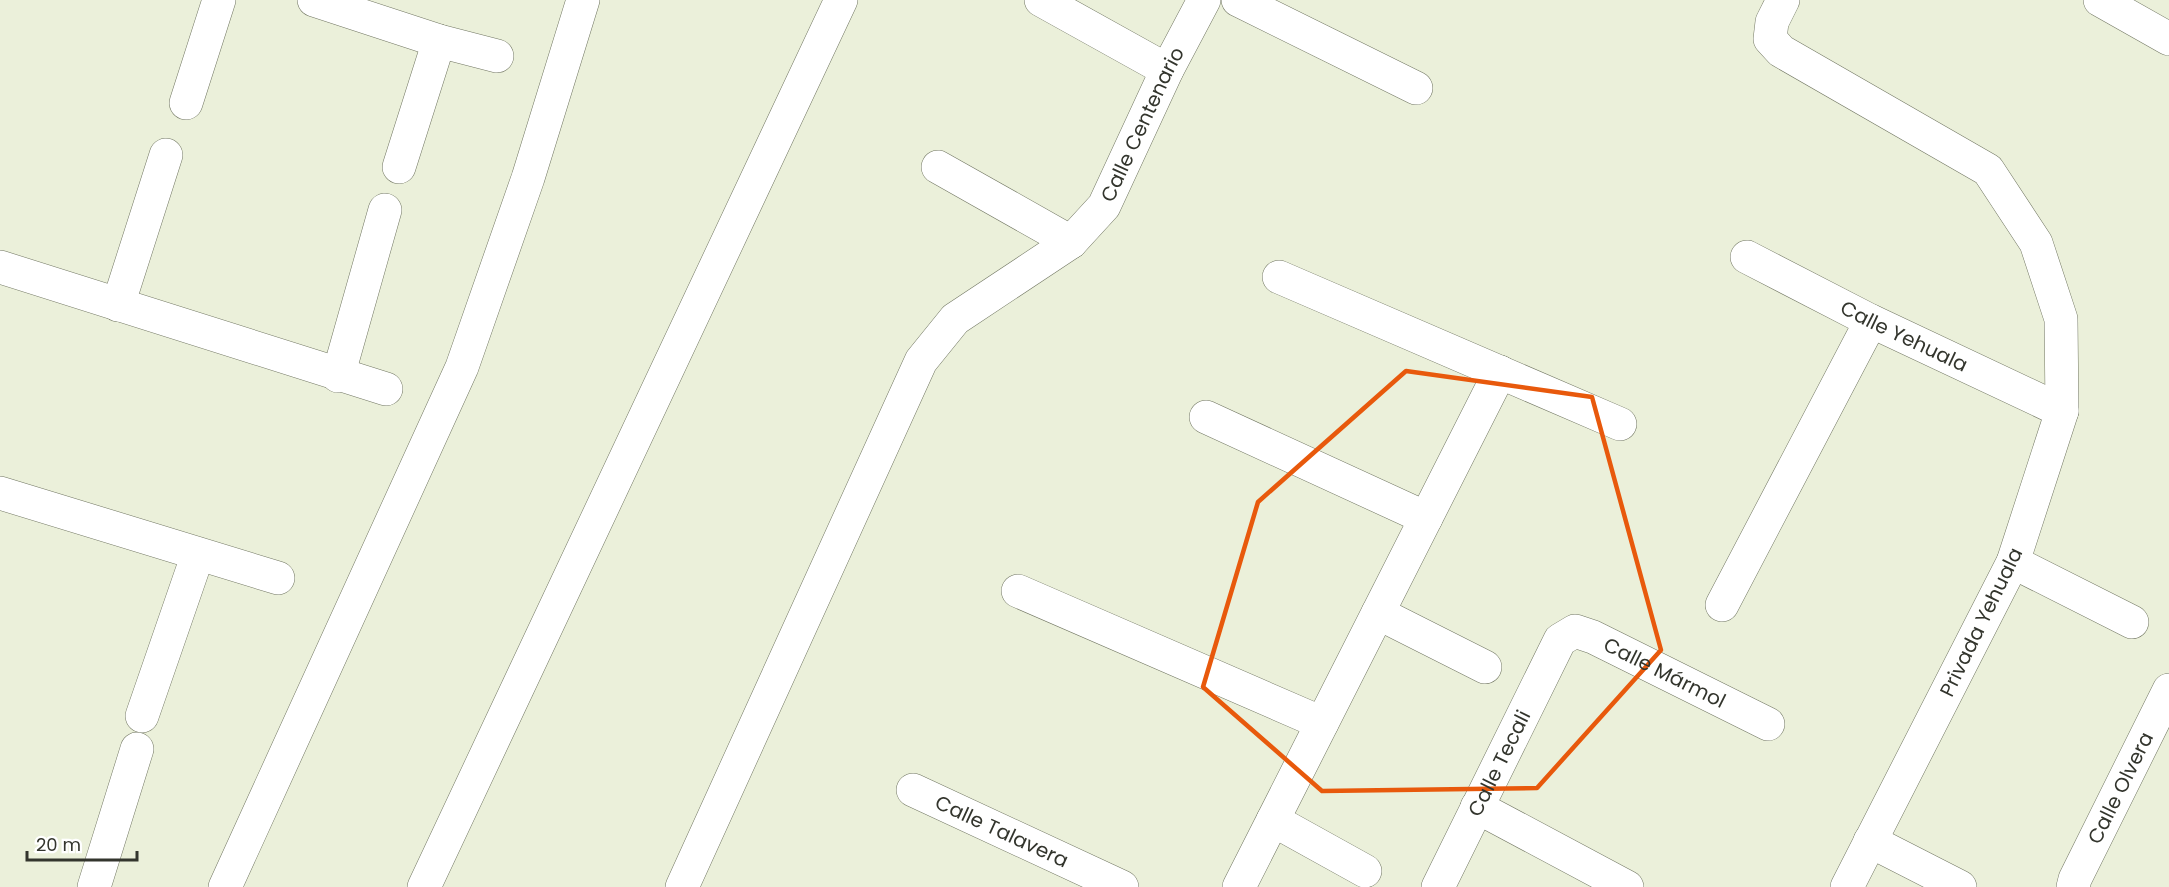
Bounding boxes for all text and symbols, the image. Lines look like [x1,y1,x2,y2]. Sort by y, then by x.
street label: Calle Centenario [1094,42,1191,207]
street label: Calle Yehuala [1836,294,1972,379]
street label: Privada Yehuala [1933,543,2029,701]
street label: Calle Mármol [1599,630,1731,715]
street label: Calle Tecali [1461,705,1537,821]
street label: Calle Olvera [2081,727,2160,849]
street label: Calle Talavera [931,788,1073,874]
scale bar [27,824,136,862]
text: 20 m [36,832,81,857]

